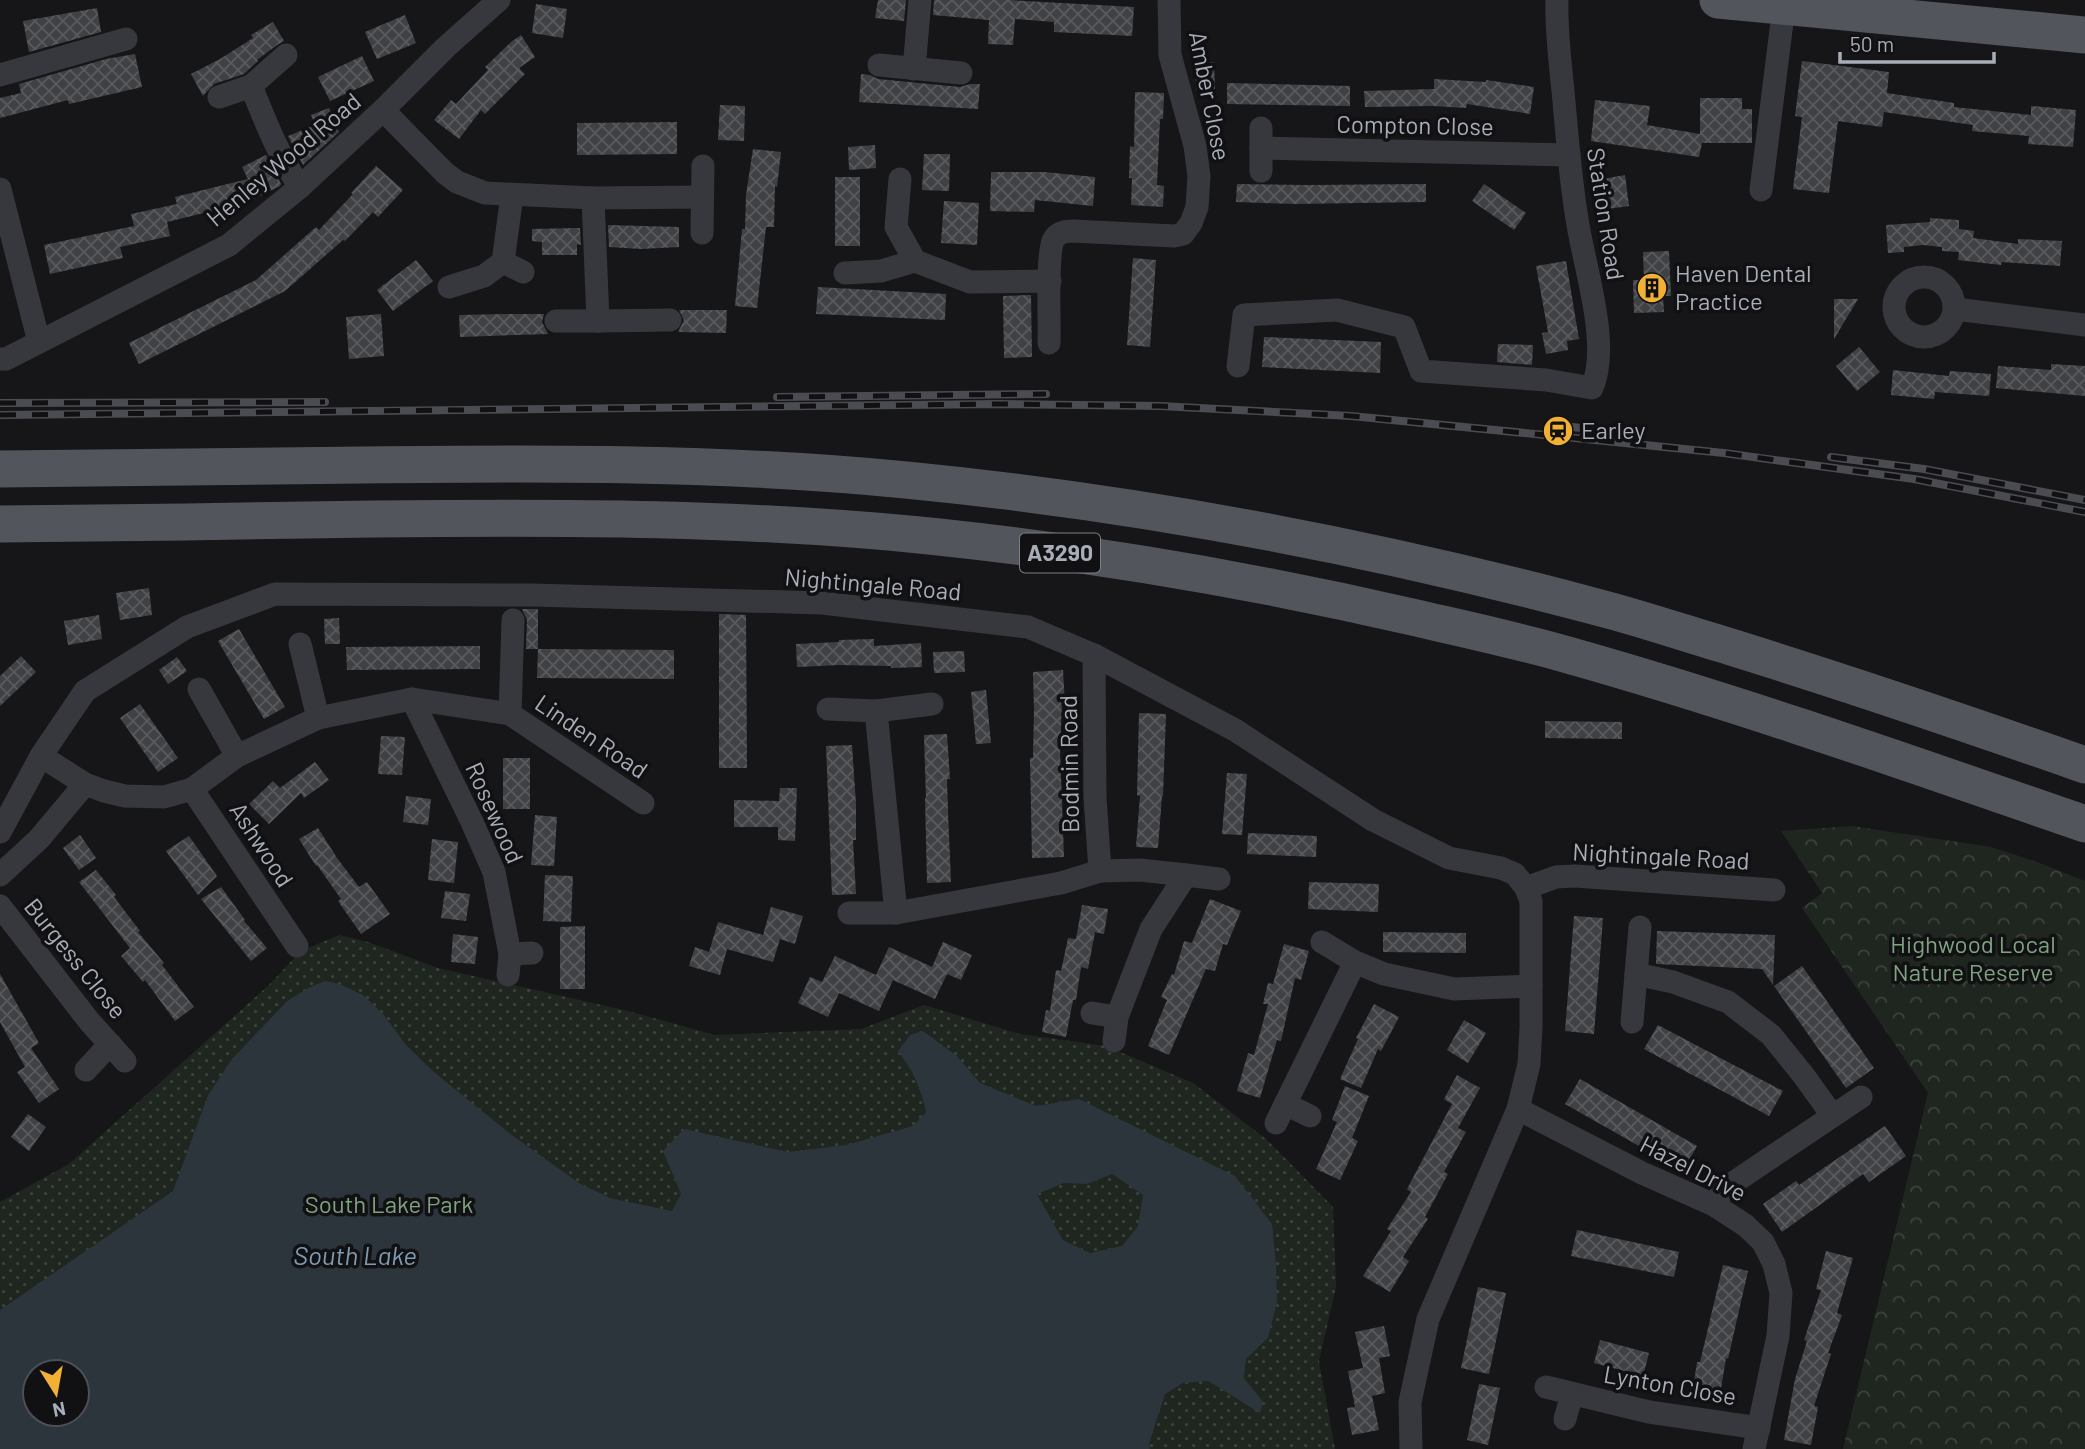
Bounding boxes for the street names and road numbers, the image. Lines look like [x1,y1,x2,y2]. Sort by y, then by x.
street label: Amber Close [1184,29,1237,163]
street label: Henley Wood Road [200,86,366,232]
street label: Compton Close [1336,109,1494,140]
street label: Station Road [1582,145,1631,282]
road number: A3290 [1020,534,1100,572]
street label: Nightingale Road [784,561,963,606]
street label: Linden Road [530,688,654,784]
street label: Bodmin Road [1053,695,1084,833]
street label: Rosewood [460,757,531,868]
street label: Ashwood [224,796,300,892]
street label: Nightingale Road [1572,836,1750,875]
street label: Burgess Close [19,892,134,1024]
street label: Hazel Drive [1636,1129,1752,1207]
street label: Lynton Close [1602,1359,1739,1410]

